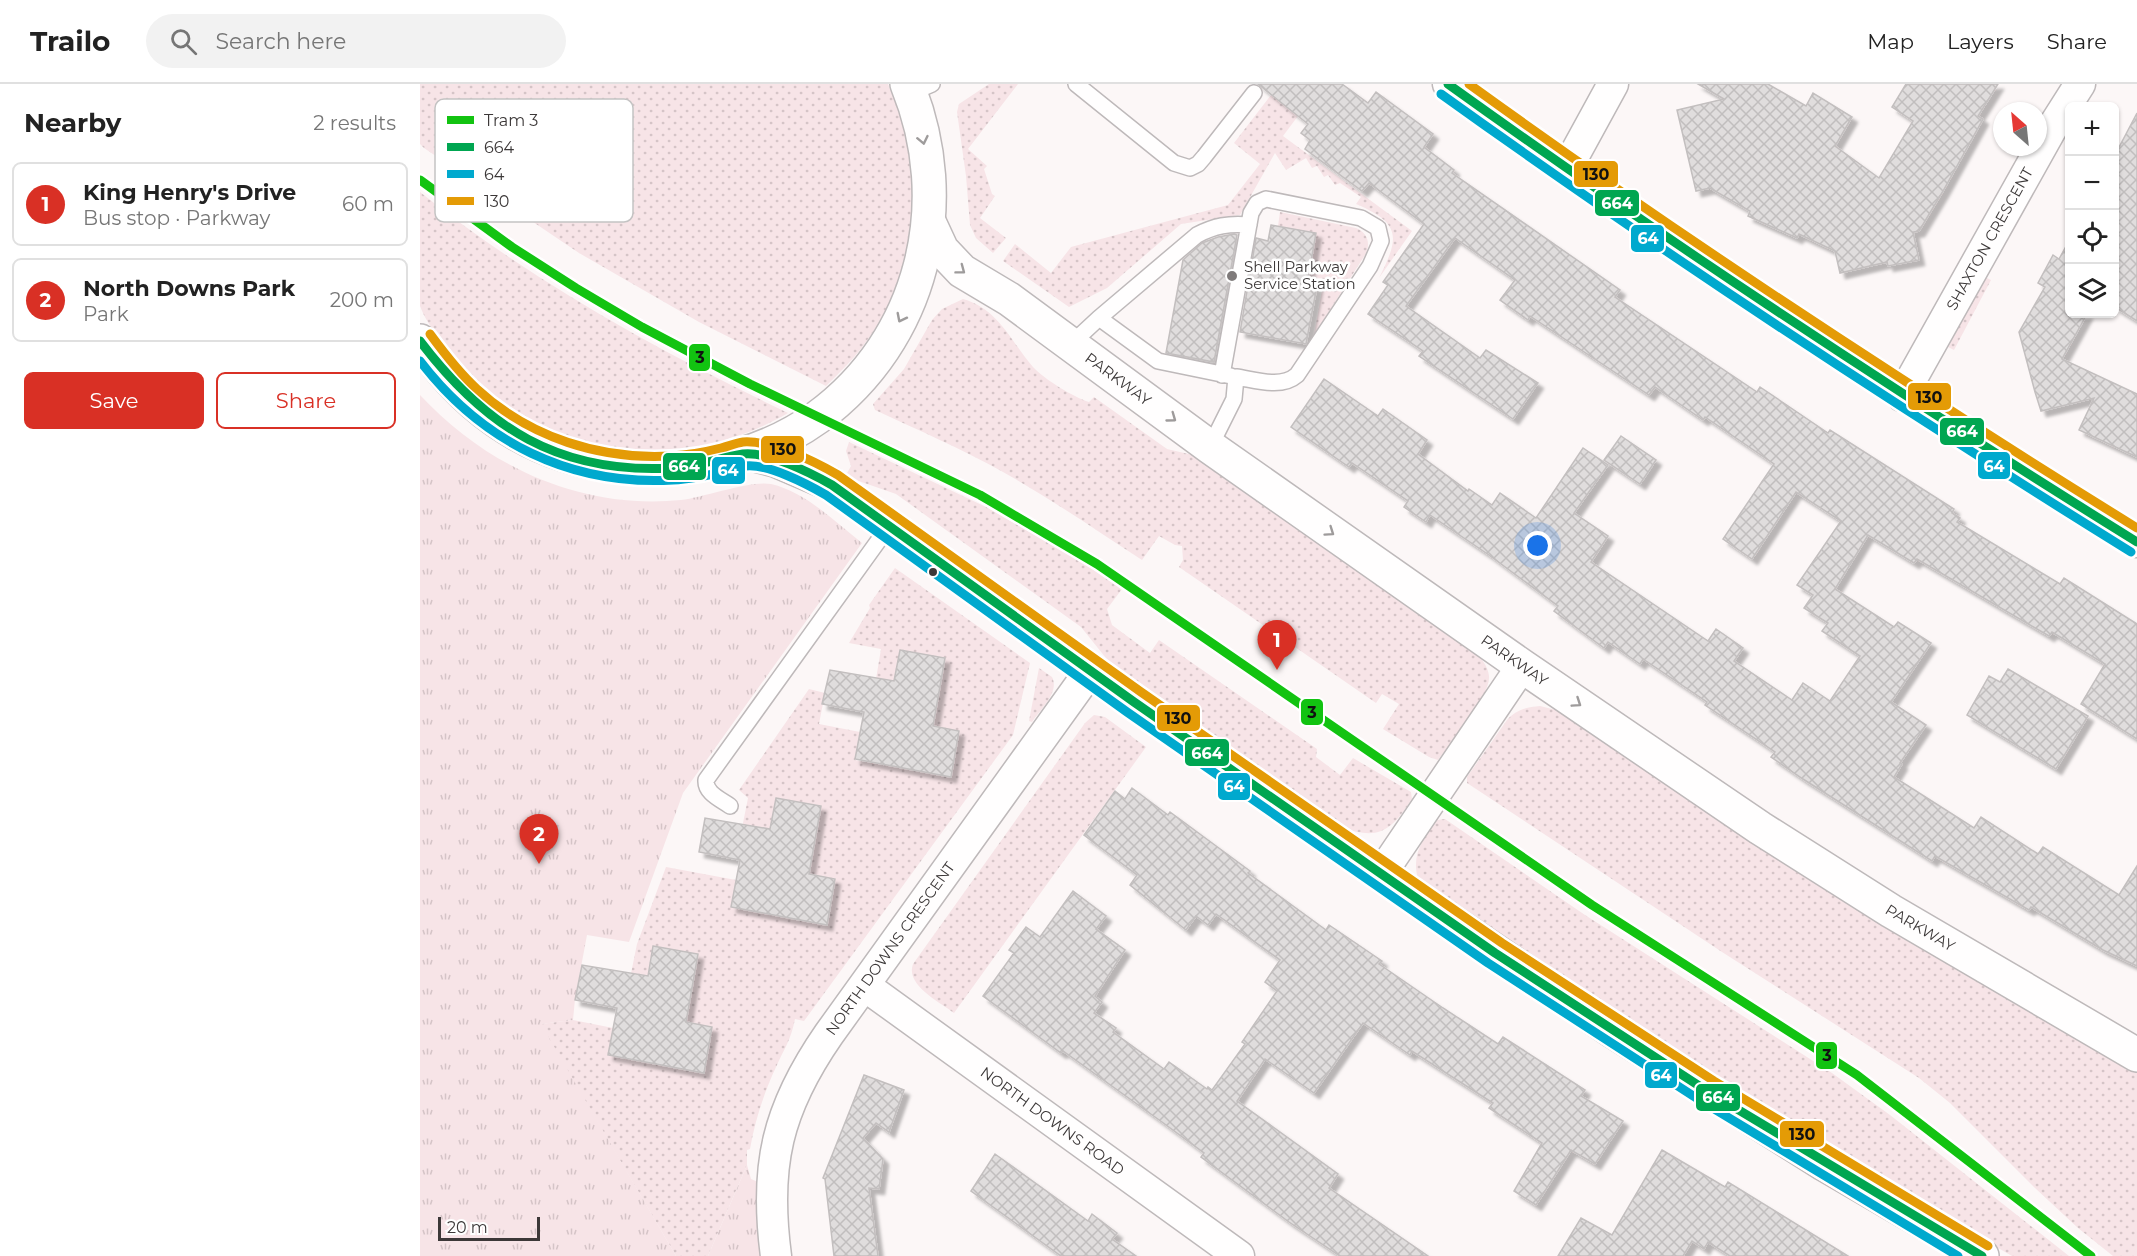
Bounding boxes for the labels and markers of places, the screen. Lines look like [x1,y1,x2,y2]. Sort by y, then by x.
place label: Shell Parkway Service Station [1244,257,1356,293]
marker: Shell Parkway Service Station [1225,269,1239,283]
unlabelled marker [927,566,939,578]
pin: 1 [1258,620,1296,670]
pin: 2 [520,814,558,864]

